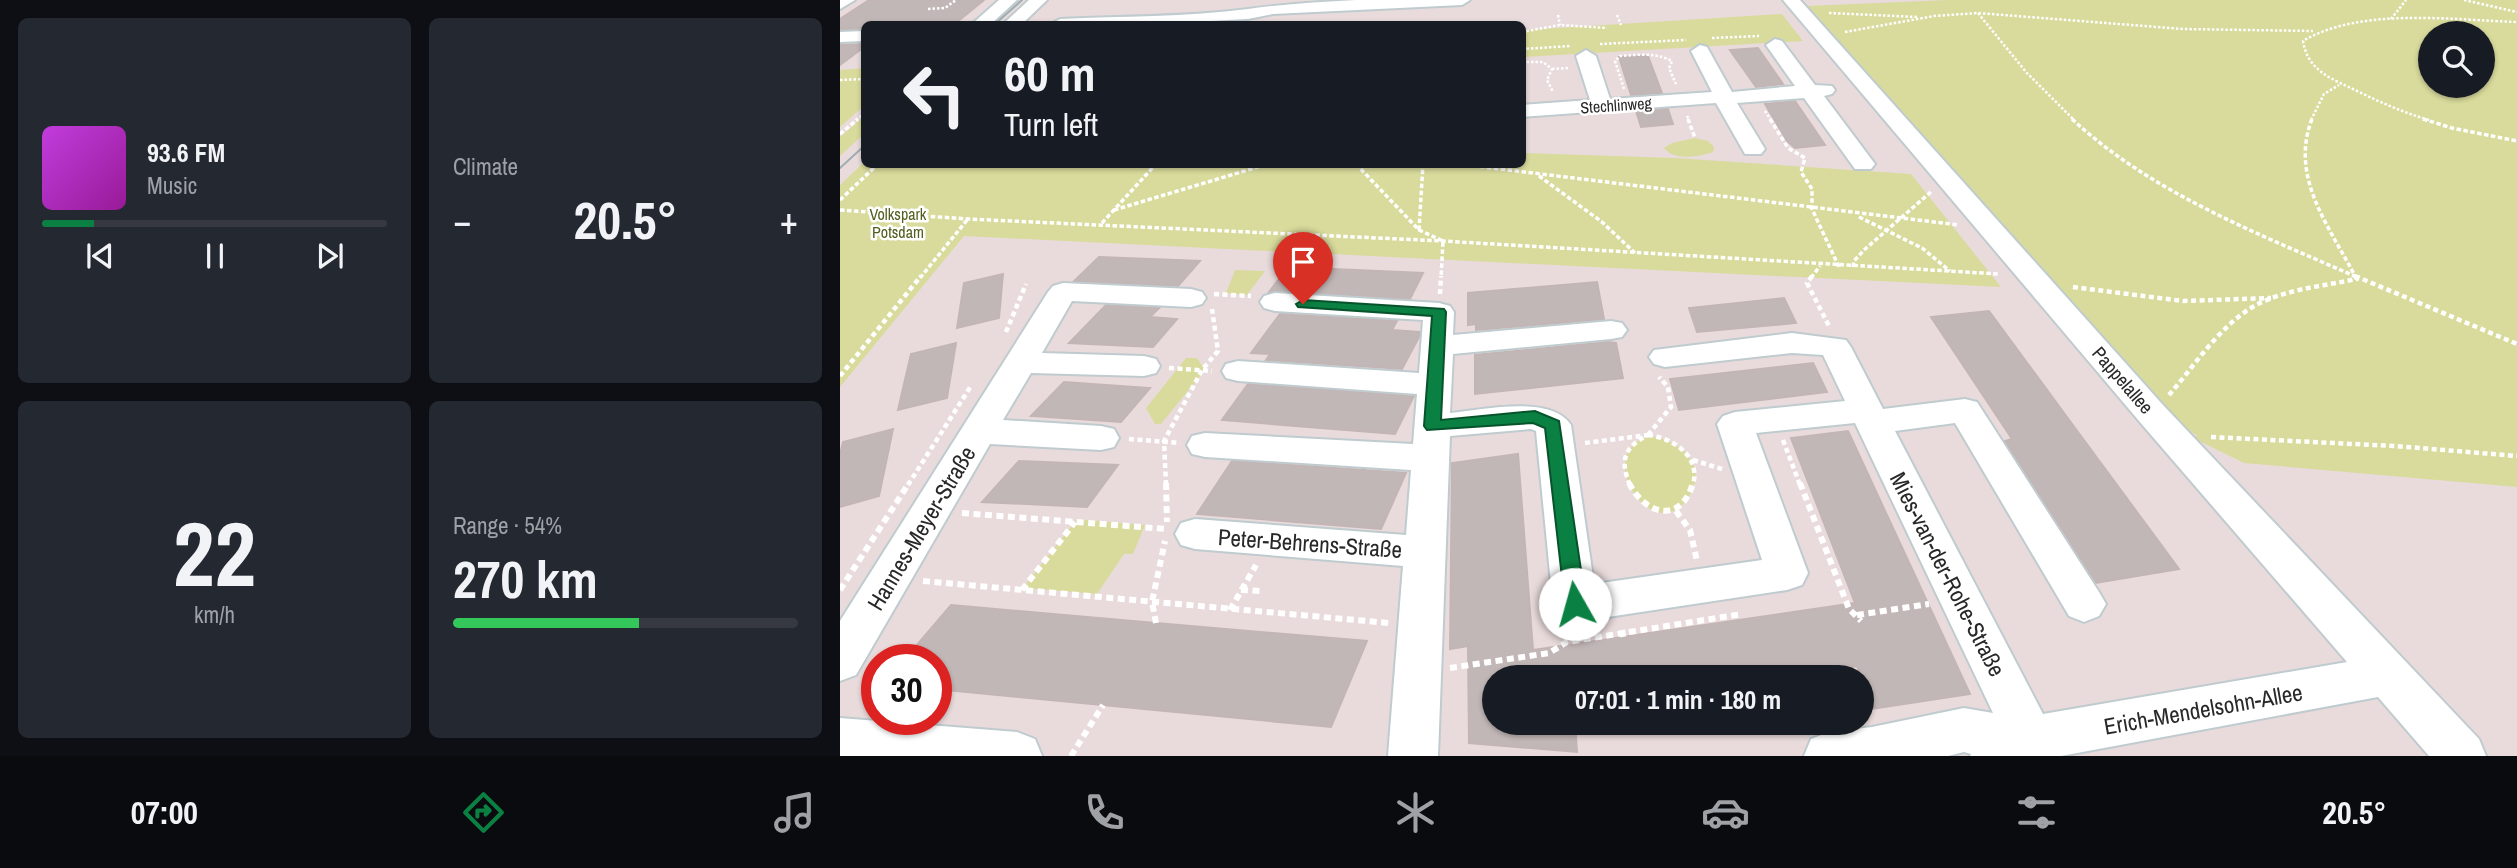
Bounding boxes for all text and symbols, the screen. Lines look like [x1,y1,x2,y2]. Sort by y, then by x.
map controls [2418,21,2495,98]
button: search [2418,21,2495,98]
text: 60 m [1004,40,1096,106]
icon: left [889,49,980,140]
street label: Stechlinweg [1580,91,1653,118]
text: Turn left [1004,103,1098,146]
text: 93.6 FM [147,135,225,170]
text: Climate [453,151,518,182]
text: Music [147,170,197,201]
text: 20.5° [574,185,677,255]
text: − [453,195,471,246]
text: + [780,195,798,246]
park label: Volkspark Potsdam [870,203,927,243]
pin [1273,232,1333,304]
icon: previous [81,237,119,275]
icon: pause [196,237,234,275]
icon: next [311,237,349,275]
icon: arrive [1284,243,1322,281]
street label: Pappelallee [2086,341,2160,419]
street label: Hannes-Meyer-Straße [860,440,982,616]
street label: Mies-van-der-Rohe-Straße [1883,467,2013,681]
text: 22 [173,492,256,614]
text: Range · 54% [453,510,562,541]
street label: Peter-Behrens-Straße [1217,521,1403,565]
text: 270 km [453,544,598,614]
position arrow [1538,567,1612,641]
text: km/h [194,599,235,630]
speed limit sign: 30 [861,644,952,735]
street label: Erich-Mendelsohn-Allee [2101,676,2305,742]
text: 07:01 · 1 min · 180 m [1575,682,1781,717]
icon: directions [459,788,508,837]
icon: music [770,788,819,837]
icon: phone [1080,788,1129,837]
icon: climate [1391,788,1440,837]
icon: car [1701,788,1750,837]
icon: filters [2012,788,2061,837]
text: 07:00 [131,791,198,834]
text: 20.5° [2322,791,2386,834]

